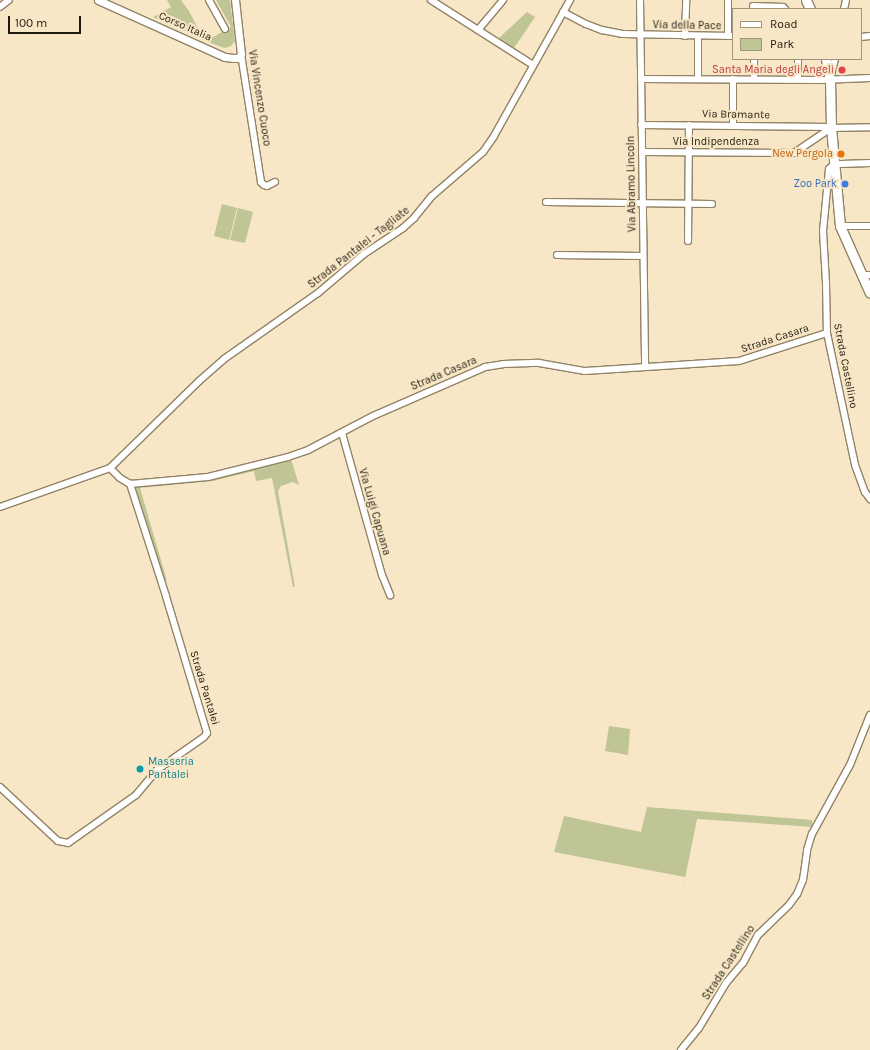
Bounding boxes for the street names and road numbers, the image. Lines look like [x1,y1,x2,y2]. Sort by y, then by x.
street label: Corso Italia [156,9,214,45]
street label: Via della Pace [653,19,721,33]
street label: Via Vincenzo Cuoco [245,49,273,147]
street label: Via Bramante [702,108,770,122]
street label: Via Indipendenza [673,135,759,149]
street label: Via Abramo Lincoln [625,136,639,232]
street label: Strada Pantalei - Tagliate [306,204,412,292]
street label: Strada Casara [739,322,811,356]
street label: Strada Castellino [830,322,860,410]
street label: Strada Casara [409,354,479,394]
street label: Via Luigi Capuana [355,467,393,557]
street label: Strada Pantalei [186,649,222,727]
street label: Strada Castellino [700,923,758,1003]

